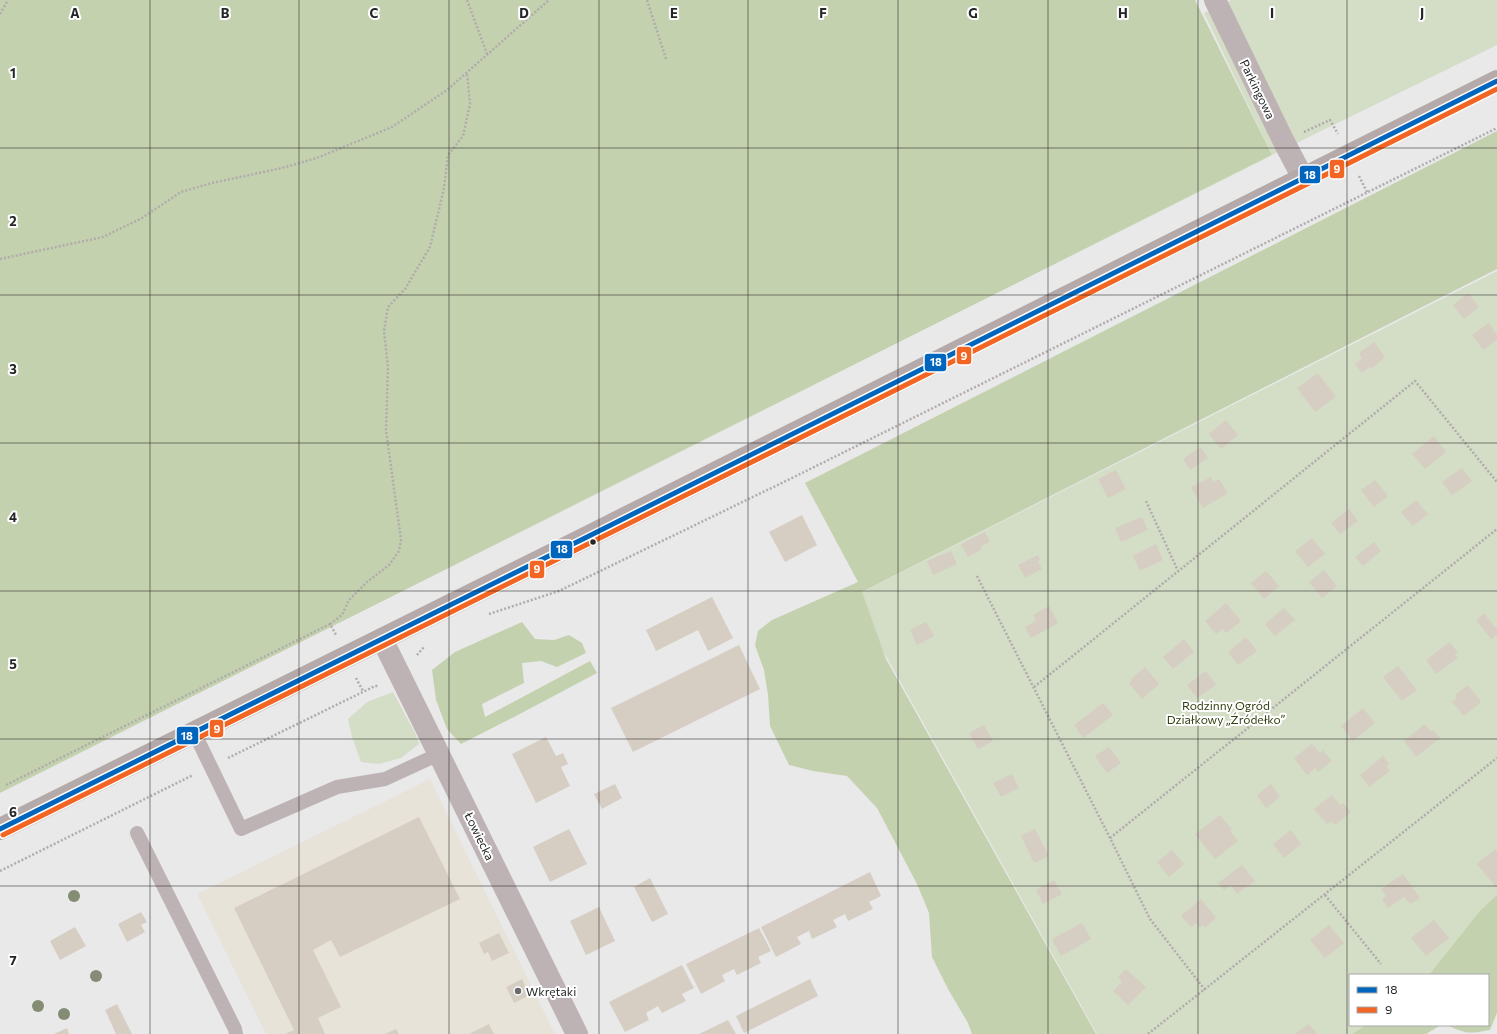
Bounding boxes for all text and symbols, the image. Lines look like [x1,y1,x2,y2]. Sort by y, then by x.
text: A [70,5,80,21]
text: B [221,5,230,21]
text: C [370,5,379,21]
text: D [519,5,529,21]
text: E [670,5,678,21]
text: F [819,5,827,21]
text: G [968,5,978,21]
text: H [1118,5,1128,21]
text: I [1270,5,1274,21]
text: J [1420,5,1424,21]
street label: Parkingowa [1238,57,1278,121]
text: 1 [10,65,16,81]
line badge: 9 [1329,159,1345,179]
text: 9 [1334,162,1341,175]
line badge: 18 [1299,165,1321,184]
text: 18 [1304,168,1316,181]
text: 2 [9,213,17,229]
line badge: 9 [956,346,972,365]
text: 9 [961,349,968,362]
line badge: 18 [924,353,947,372]
text: 18 [930,355,942,368]
text: 3 [9,361,17,377]
text: 4 [9,509,17,525]
unlabelled marker [588,537,598,547]
line badge: 18 [550,540,573,559]
text: 18 [556,542,568,555]
line badge: 9 [529,560,545,579]
text: 9 [534,562,541,575]
text: 5 [9,656,17,672]
park label: Rodzinny Ogród Działkowy „Źródełko” [1167,698,1285,726]
line badge: 9 [209,719,224,738]
text: 9 [214,722,221,735]
line badge: 18 [176,726,199,745]
text: 18 [181,729,193,742]
text: 6 [9,804,17,820]
street label: Łowiecka [462,809,498,862]
text: 7 [9,952,17,968]
legend [1349,974,1489,1026]
text: 18 [1385,982,1397,996]
place label: Wkrętaki [526,984,576,998]
marker: Wkrętaki [513,986,523,996]
text: 9 [1385,1002,1392,1016]

